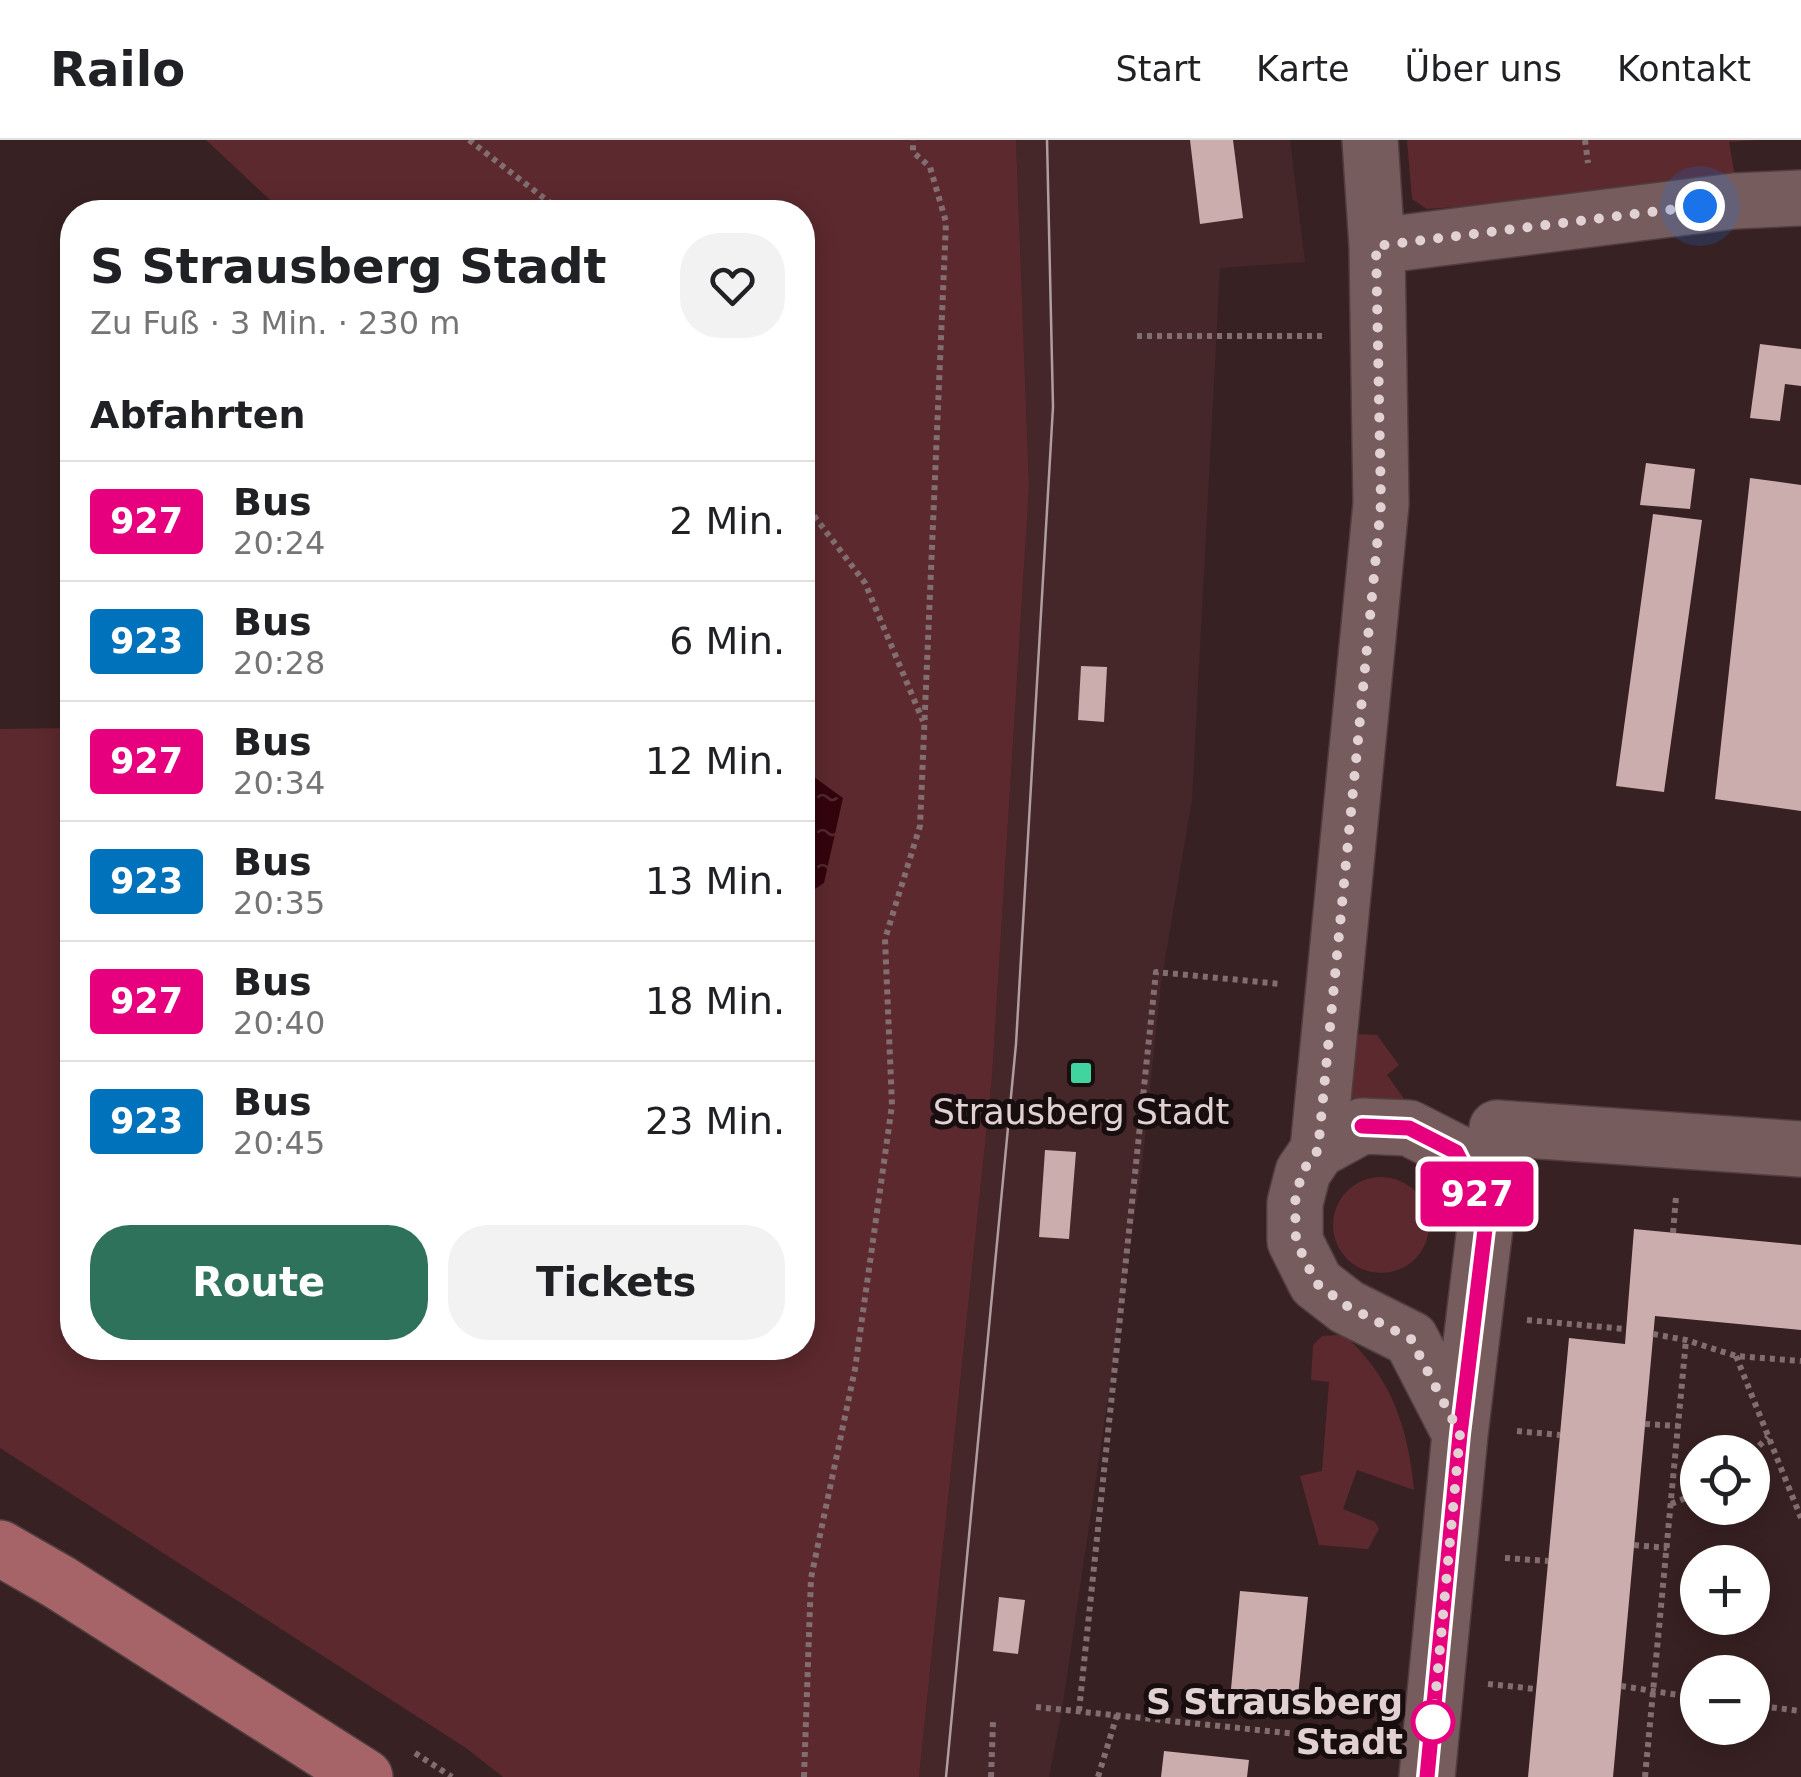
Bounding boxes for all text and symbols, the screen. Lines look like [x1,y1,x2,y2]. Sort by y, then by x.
text: Railo [50,41,185,97]
text: Start [1116,49,1201,89]
text: Karte [1256,49,1350,89]
text: Über uns [1405,49,1562,89]
text: Kontakt [1617,49,1751,89]
your location [1675,181,1725,231]
button: heart [680,233,785,338]
text: S Strausberg Stadt [90,238,606,294]
text: Zu Fuß · 3 Min. · 230 m [90,304,460,342]
text: Abfahrten [90,393,306,437]
text: Bus [233,480,312,524]
text: 2 Min. [669,499,785,543]
text: 927 [110,501,183,541]
text: 20:24 [233,524,325,562]
text: Bus [233,600,312,644]
text: 6 Min. [669,619,785,663]
text: 923 [110,621,183,661]
text: 20:28 [233,644,325,682]
text: Bus [233,720,312,764]
text: 12 Min. [645,739,785,783]
text: 927 [110,741,183,781]
text: 20:34 [233,764,325,802]
text: Bus [233,840,312,884]
text: 13 Min. [645,859,785,903]
text: 923 [110,861,183,901]
text: 20:35 [233,884,325,922]
text: Bus [233,960,312,1004]
text: 18 Min. [645,979,785,1023]
text: 927 [110,981,183,1021]
text: 20:40 [233,1004,325,1042]
marker: Strausberg Stadt [1068,1060,1094,1086]
text: Bus [233,1080,312,1124]
place label: Strausberg Stadt [933,1092,1229,1132]
text: 23 Min. [645,1099,785,1143]
text: 923 [110,1101,183,1141]
text: 20:45 [233,1124,325,1162]
line badge: 927 [1420,1162,1534,1226]
text: 927 [1440,1174,1514,1214]
button: Route [90,1225,428,1340]
button: Tickets [448,1225,785,1340]
map controls [1680,1435,1770,1745]
button: locate [1680,1435,1770,1525]
button: + [1680,1545,1770,1635]
button: − [1680,1655,1770,1745]
place label: S Strausberg Stadt [1146,1682,1403,1762]
marker: S Strausberg Stadt [1412,1701,1454,1743]

